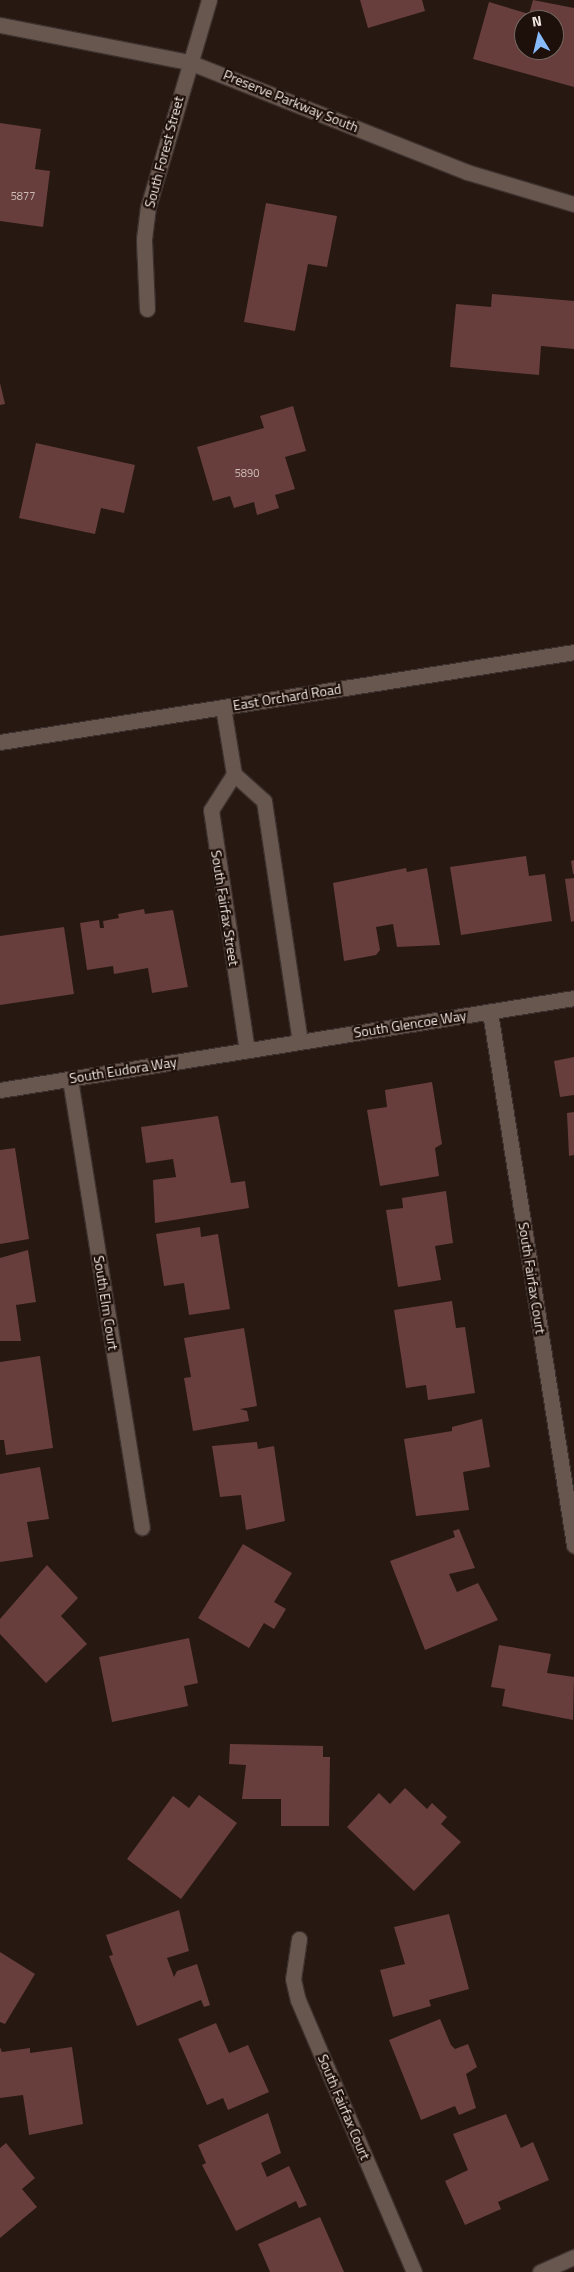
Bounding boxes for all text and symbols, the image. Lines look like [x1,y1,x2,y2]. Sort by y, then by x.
north arrow [514,10,564,60]
text: N [530,10,543,32]
street label: Preserve Parkway South [221,66,361,136]
street label: South Forest Street [141,94,187,210]
house number: 5877 [11,189,35,203]
house number: 5890 [235,466,259,480]
street label: East Orchard Road [232,680,342,714]
street label: South Fairfax Street [208,849,242,967]
street label: South Glencoe Way [352,1007,468,1041]
street label: South Eudora Way [68,1053,178,1087]
street label: South Fairfax Court [515,1221,549,1335]
street label: South Elm Court [90,1254,122,1352]
street label: South Fairfax Court [314,2052,374,2162]

